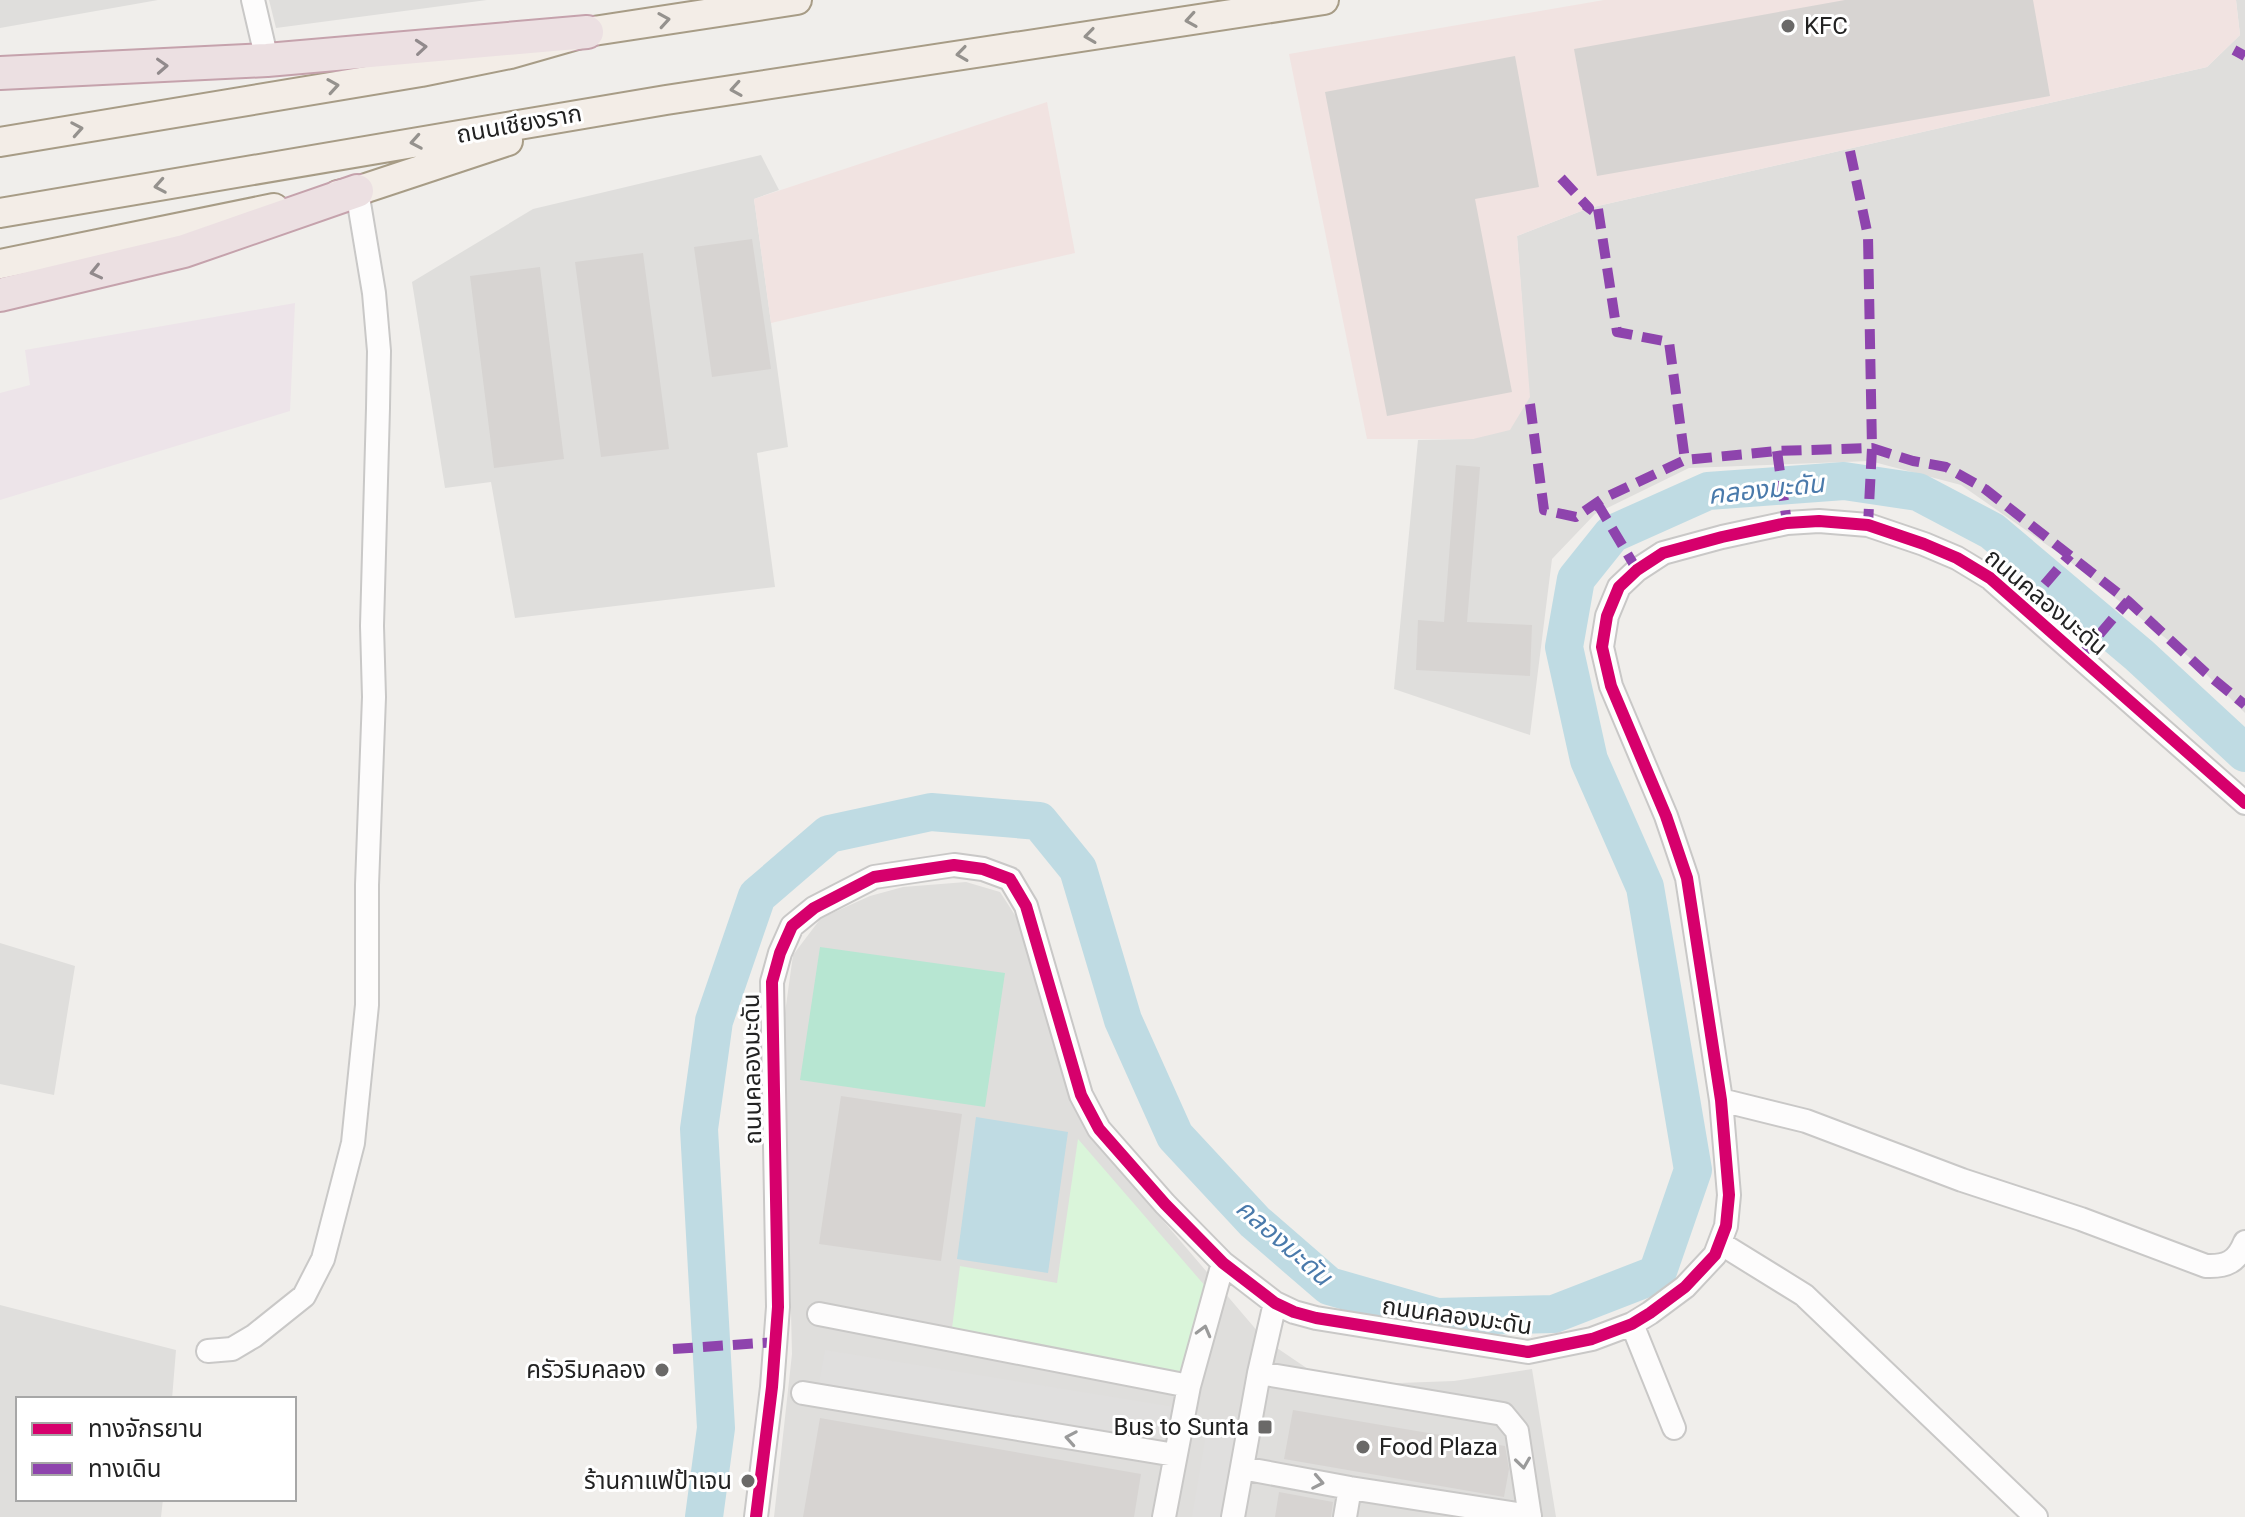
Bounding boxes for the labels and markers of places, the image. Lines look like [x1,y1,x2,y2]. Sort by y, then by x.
place label: KFC [1804,12,1848,40]
marker: KFC [1779,17,1797,35]
place label: ครัวริมคลอง [526,1356,646,1384]
marker: ครัวริมคลอง [653,1361,671,1379]
place label: Bus to Sunta [1114,1413,1249,1441]
marker: Bus to Sunta [1256,1418,1274,1436]
place label: Food Plaza [1379,1433,1498,1461]
marker: Food Plaza [1354,1438,1372,1456]
place label: ร้านกาแฟป้าเจน [584,1467,732,1495]
marker: ร้านกาแฟป้าเจน [739,1472,757,1490]

